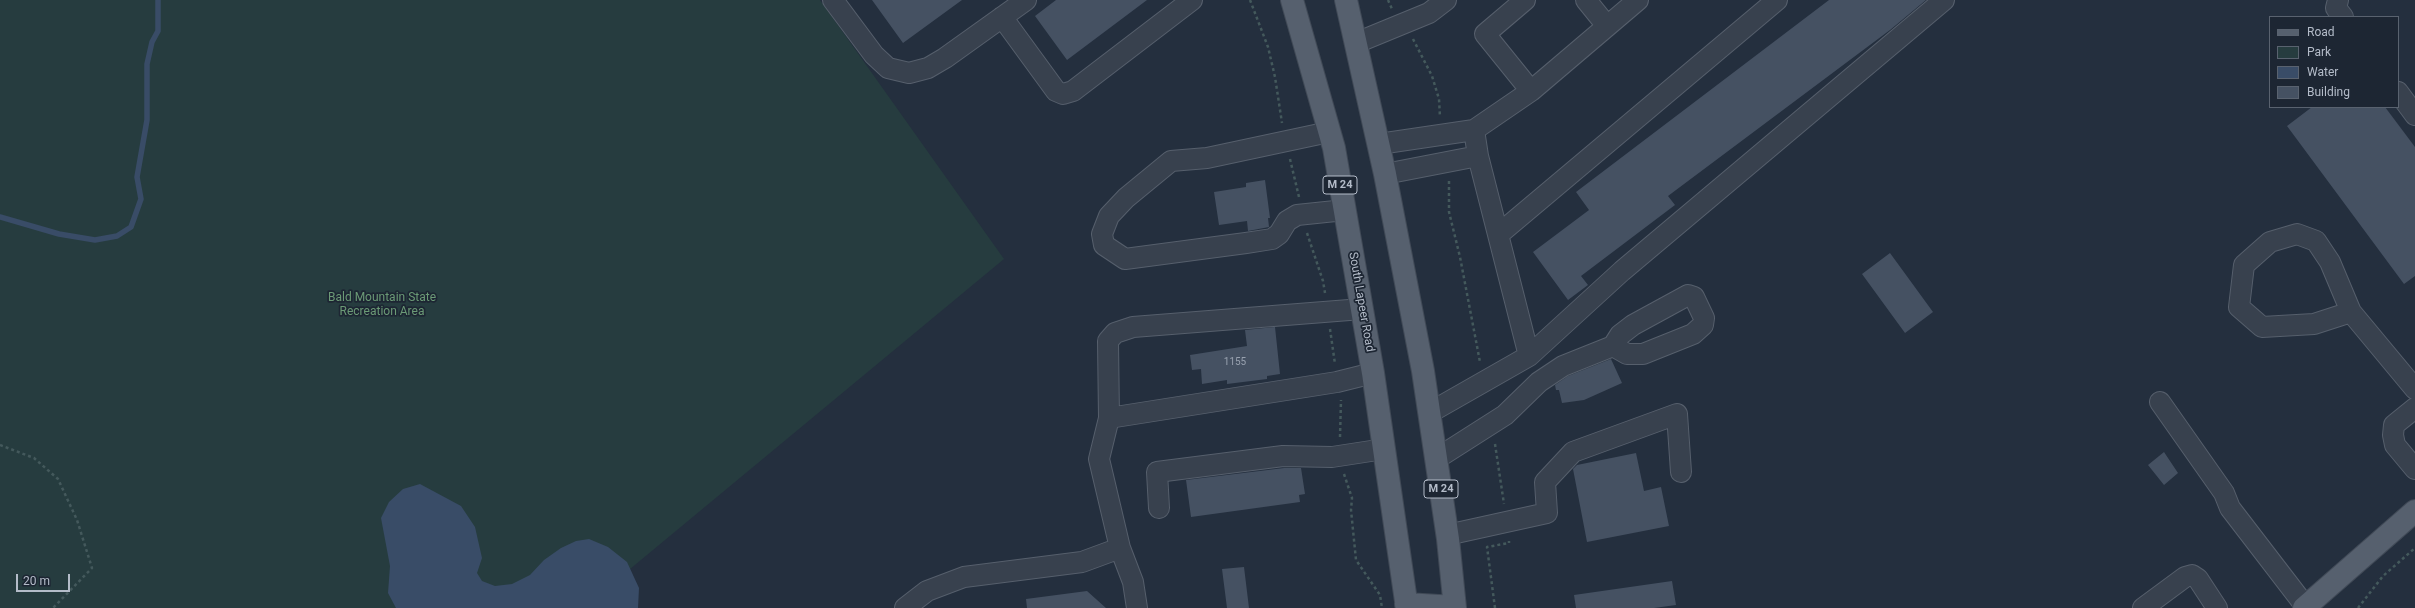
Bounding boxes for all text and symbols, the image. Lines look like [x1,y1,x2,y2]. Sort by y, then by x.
legend [2269,16,2399,108]
text: Road [2307,25,2335,39]
text: Park [2307,45,2331,59]
text: Water [2307,65,2338,79]
text: Building [2307,85,2350,99]
road number: M 24 [1323,176,1357,194]
street label: South Lapeer Road [1345,251,1377,353]
park label: Bald Mountain State Recreation Area [328,291,436,319]
house number: 1155 [1224,356,1246,368]
road number: M 24 [1424,480,1458,498]
scale bar [18,566,72,592]
text: 20 m [23,574,50,588]

